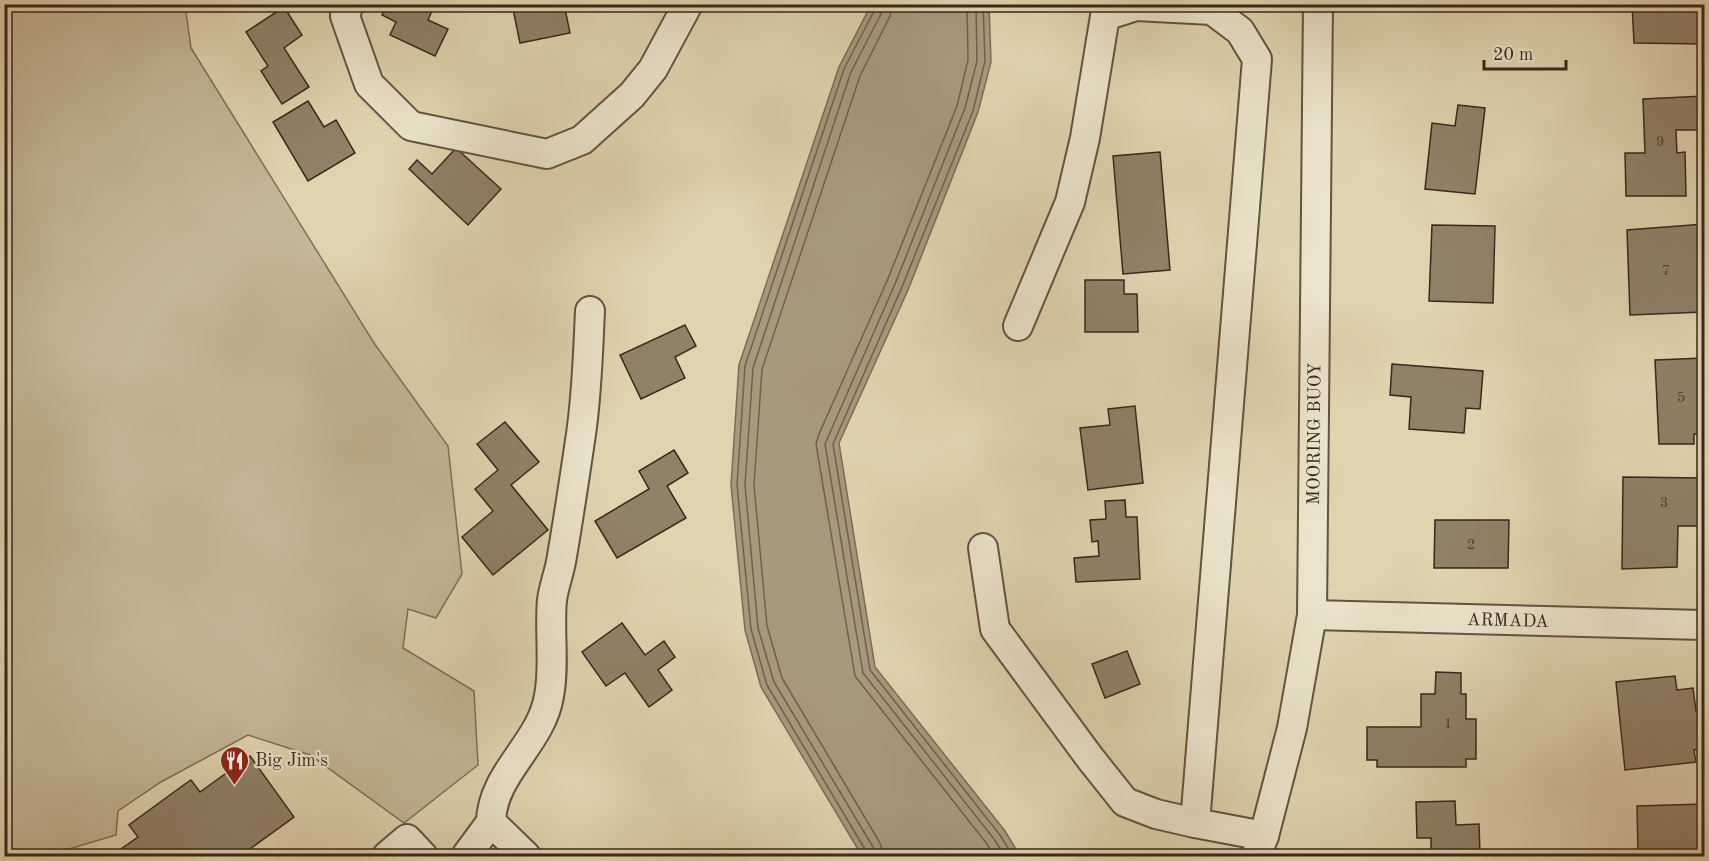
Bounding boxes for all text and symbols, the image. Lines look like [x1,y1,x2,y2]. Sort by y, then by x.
scale bar [1484,33,1566,71]
text: 20 m [1493,46,1533,64]
house number: 9 [1656,135,1664,150]
house number: 7 [1662,264,1670,279]
street label: MOORING BUOY [1305,363,1324,505]
house number: 5 [1677,391,1685,406]
house number: 3 [1660,496,1668,511]
house number: 2 [1467,538,1475,553]
street label: ARMADA [1467,611,1549,631]
house number: 1 [1444,717,1452,732]
restaurant icon: Big Jim's [218,744,250,786]
place label: Big Jim's [255,752,328,770]

